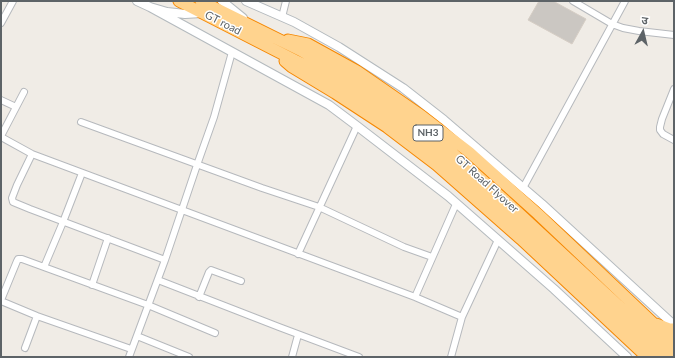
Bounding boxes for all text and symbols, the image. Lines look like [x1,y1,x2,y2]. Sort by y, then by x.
street label: GT road [203,8,243,38]
north arrow [623,12,663,52]
text: उ [641,13,649,27]
road number: NH3 [413,125,443,141]
street label: GT Road Flyover [453,152,521,216]

